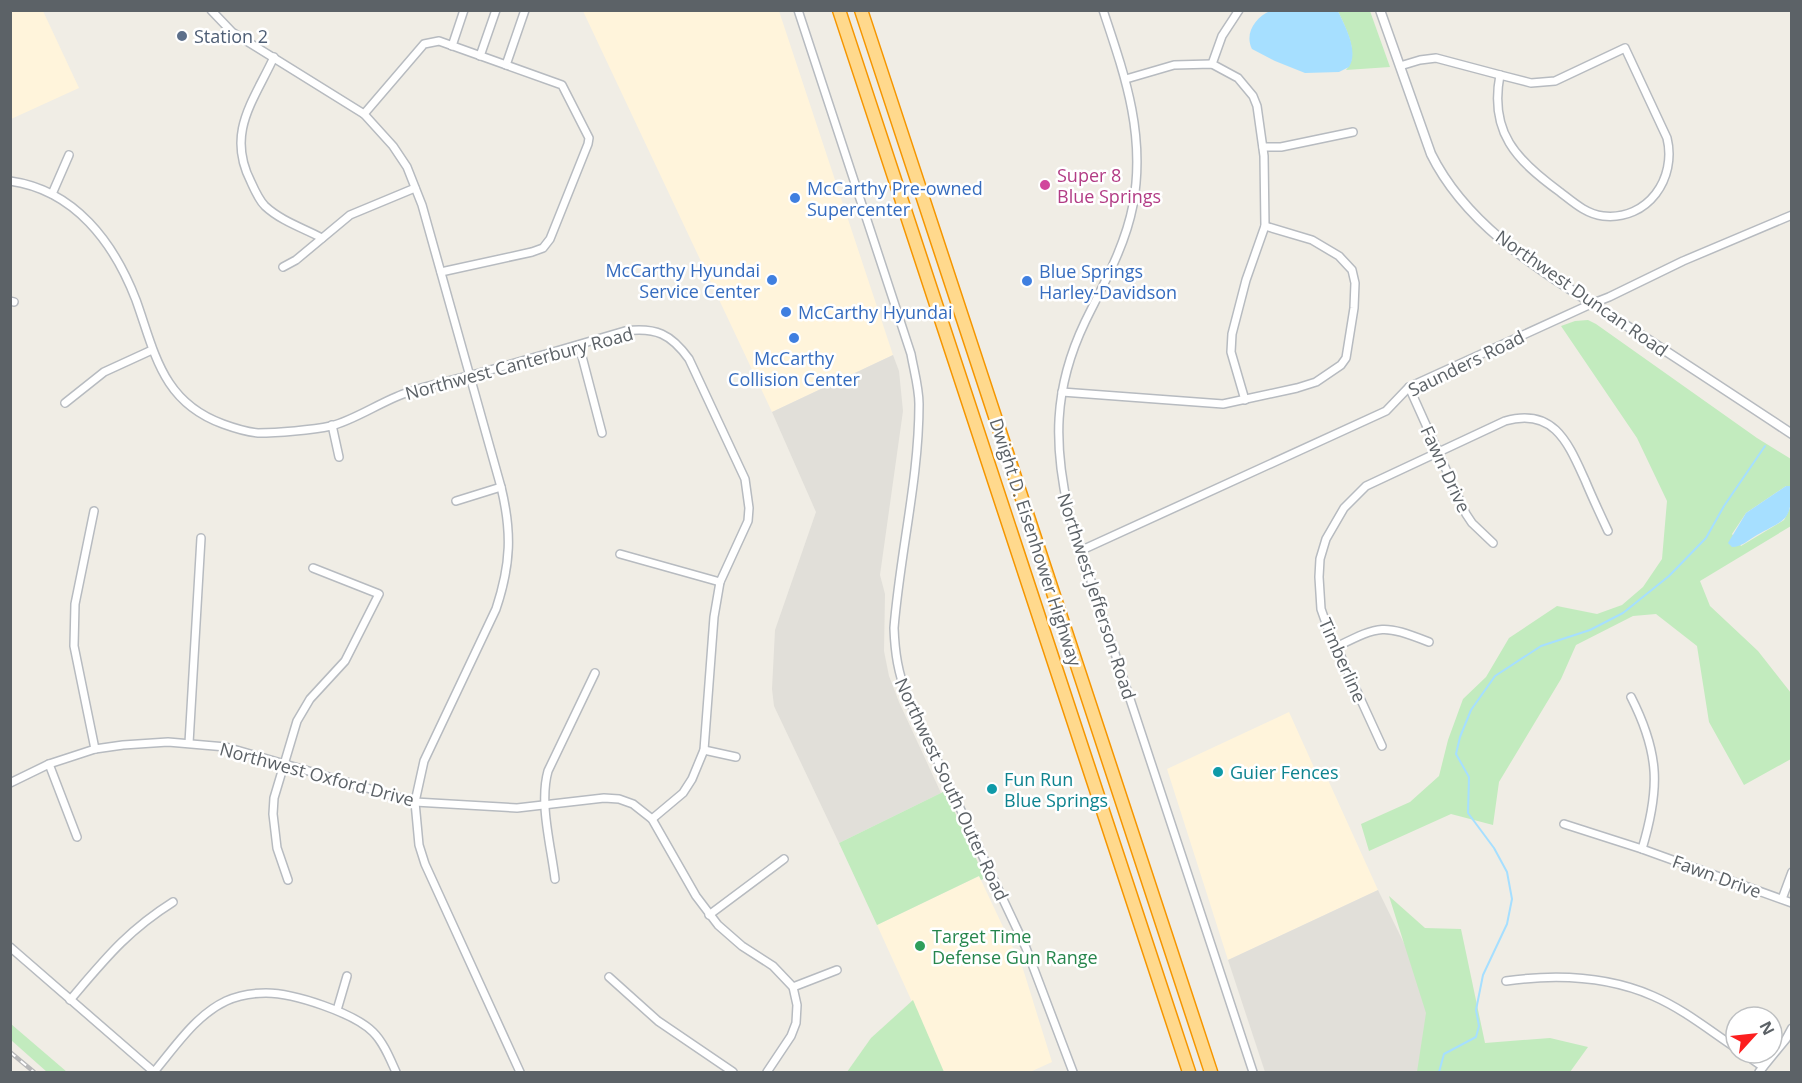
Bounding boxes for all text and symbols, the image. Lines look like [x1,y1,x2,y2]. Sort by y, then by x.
place label: Station 2 [194,24,268,48]
marker: Station 2 [175,29,189,43]
place label: Super 8 Blue Springs [1057,163,1161,208]
place label: McCarthy Pre-owned Supercenter [807,176,983,221]
marker: Super 8 Blue Springs [1038,178,1052,192]
marker: McCarthy Pre-owned Supercenter [788,191,802,205]
street label: Northwest Duncan Road [1491,224,1673,362]
place label: McCarthy Hyundai Service Center [605,258,761,303]
place label: Blue Springs Harley-Davidson [1039,259,1177,304]
marker: McCarthy Hyundai Service Center [765,273,779,287]
marker: Blue Springs Harley-Davidson [1020,274,1034,288]
place label: McCarthy Hyundai [798,300,953,324]
marker: McCarthy Hyundai [779,305,793,319]
street label: Northwest Canterbury Road [402,321,636,405]
street label: Saunders Road [1404,324,1528,402]
marker: McCarthy Collision Center [787,331,801,345]
place label: McCarthy Collision Center [728,346,861,391]
street label: Dwight D. Eisenhower Highway [984,415,1088,670]
street label: Fawn Drive [1415,422,1477,516]
street label: Northwest Jefferson Road [1052,490,1142,702]
street label: Timberline [1314,614,1372,706]
street label: Northwest South Outer Road [890,674,1014,904]
street label: Northwest Oxford Drive [217,736,417,812]
place label: Guier Fences [1230,760,1339,784]
marker: Guier Fences [1211,765,1225,779]
place label: Fun Run Blue Springs [1004,767,1108,812]
marker: Fun Run Blue Springs [985,782,999,796]
street label: Fawn Drive [1669,849,1765,903]
place label: Target Time Defense Gun Range [932,924,1098,969]
marker: Target Time Defense Gun Range [913,939,927,953]
north arrow [1724,1005,1784,1065]
text: N [1755,1017,1780,1039]

